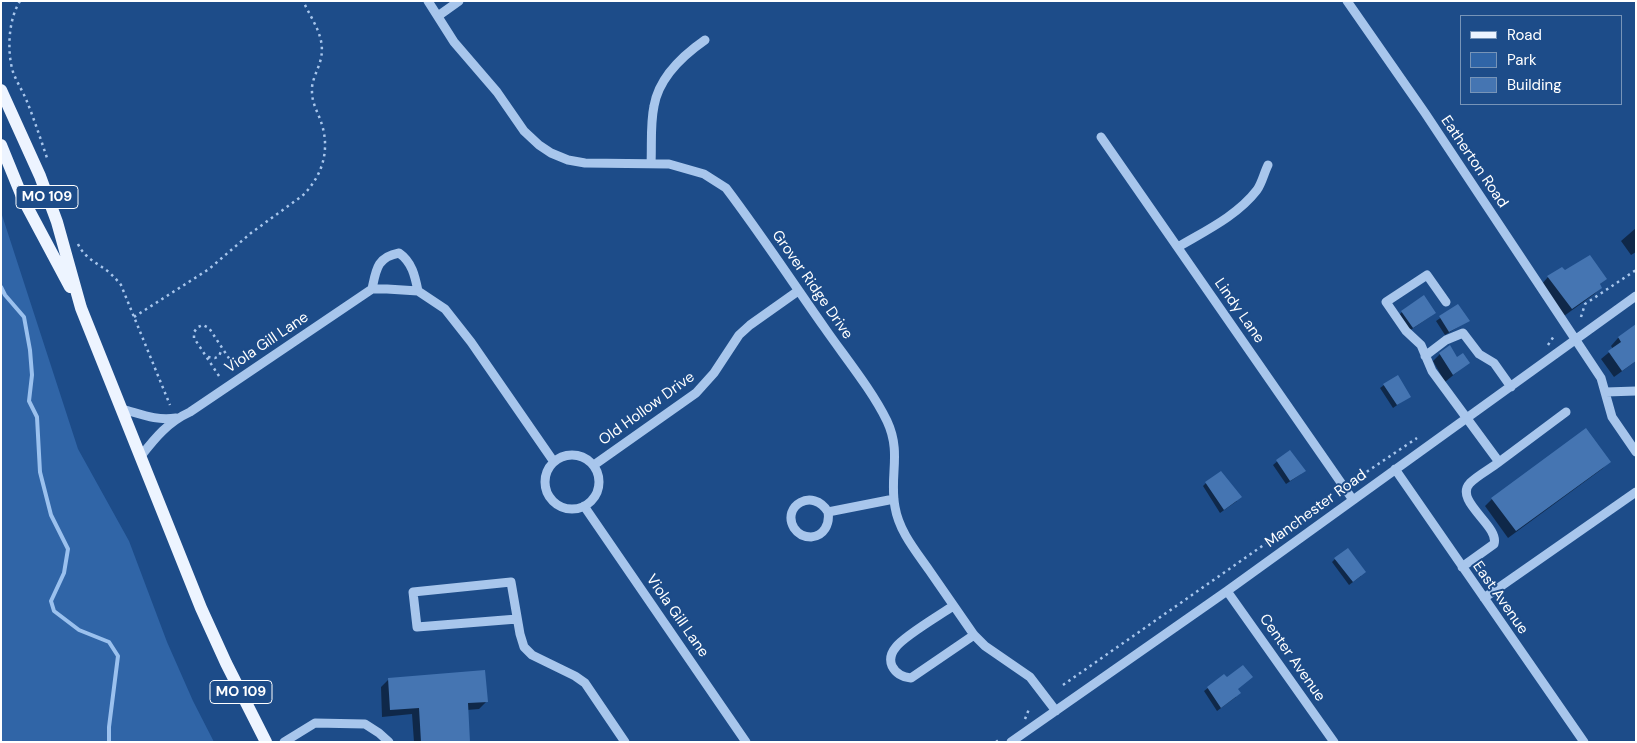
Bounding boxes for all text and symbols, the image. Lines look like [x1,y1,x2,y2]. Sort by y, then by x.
legend [1460,15,1622,105]
text: Road [1507,25,1542,45]
text: Park [1507,50,1537,70]
text: Building [1507,75,1562,95]
street label: Eatherton Road [1437,113,1511,211]
road number: MO 109 [16,186,78,208]
street label: Grover Ridge Drive [768,227,856,343]
street label: Lindy Lane [1210,275,1268,347]
street label: Viola Gill Lane [222,308,312,378]
street label: Old Hollow Drive [596,368,698,450]
street label: Manchester Road [1262,466,1370,552]
street label: East Avenue [1468,558,1532,638]
street label: Viola Gill Lane [642,571,712,661]
street label: Center Avenue [1255,611,1329,705]
road number: MO 109 [210,680,272,704]

